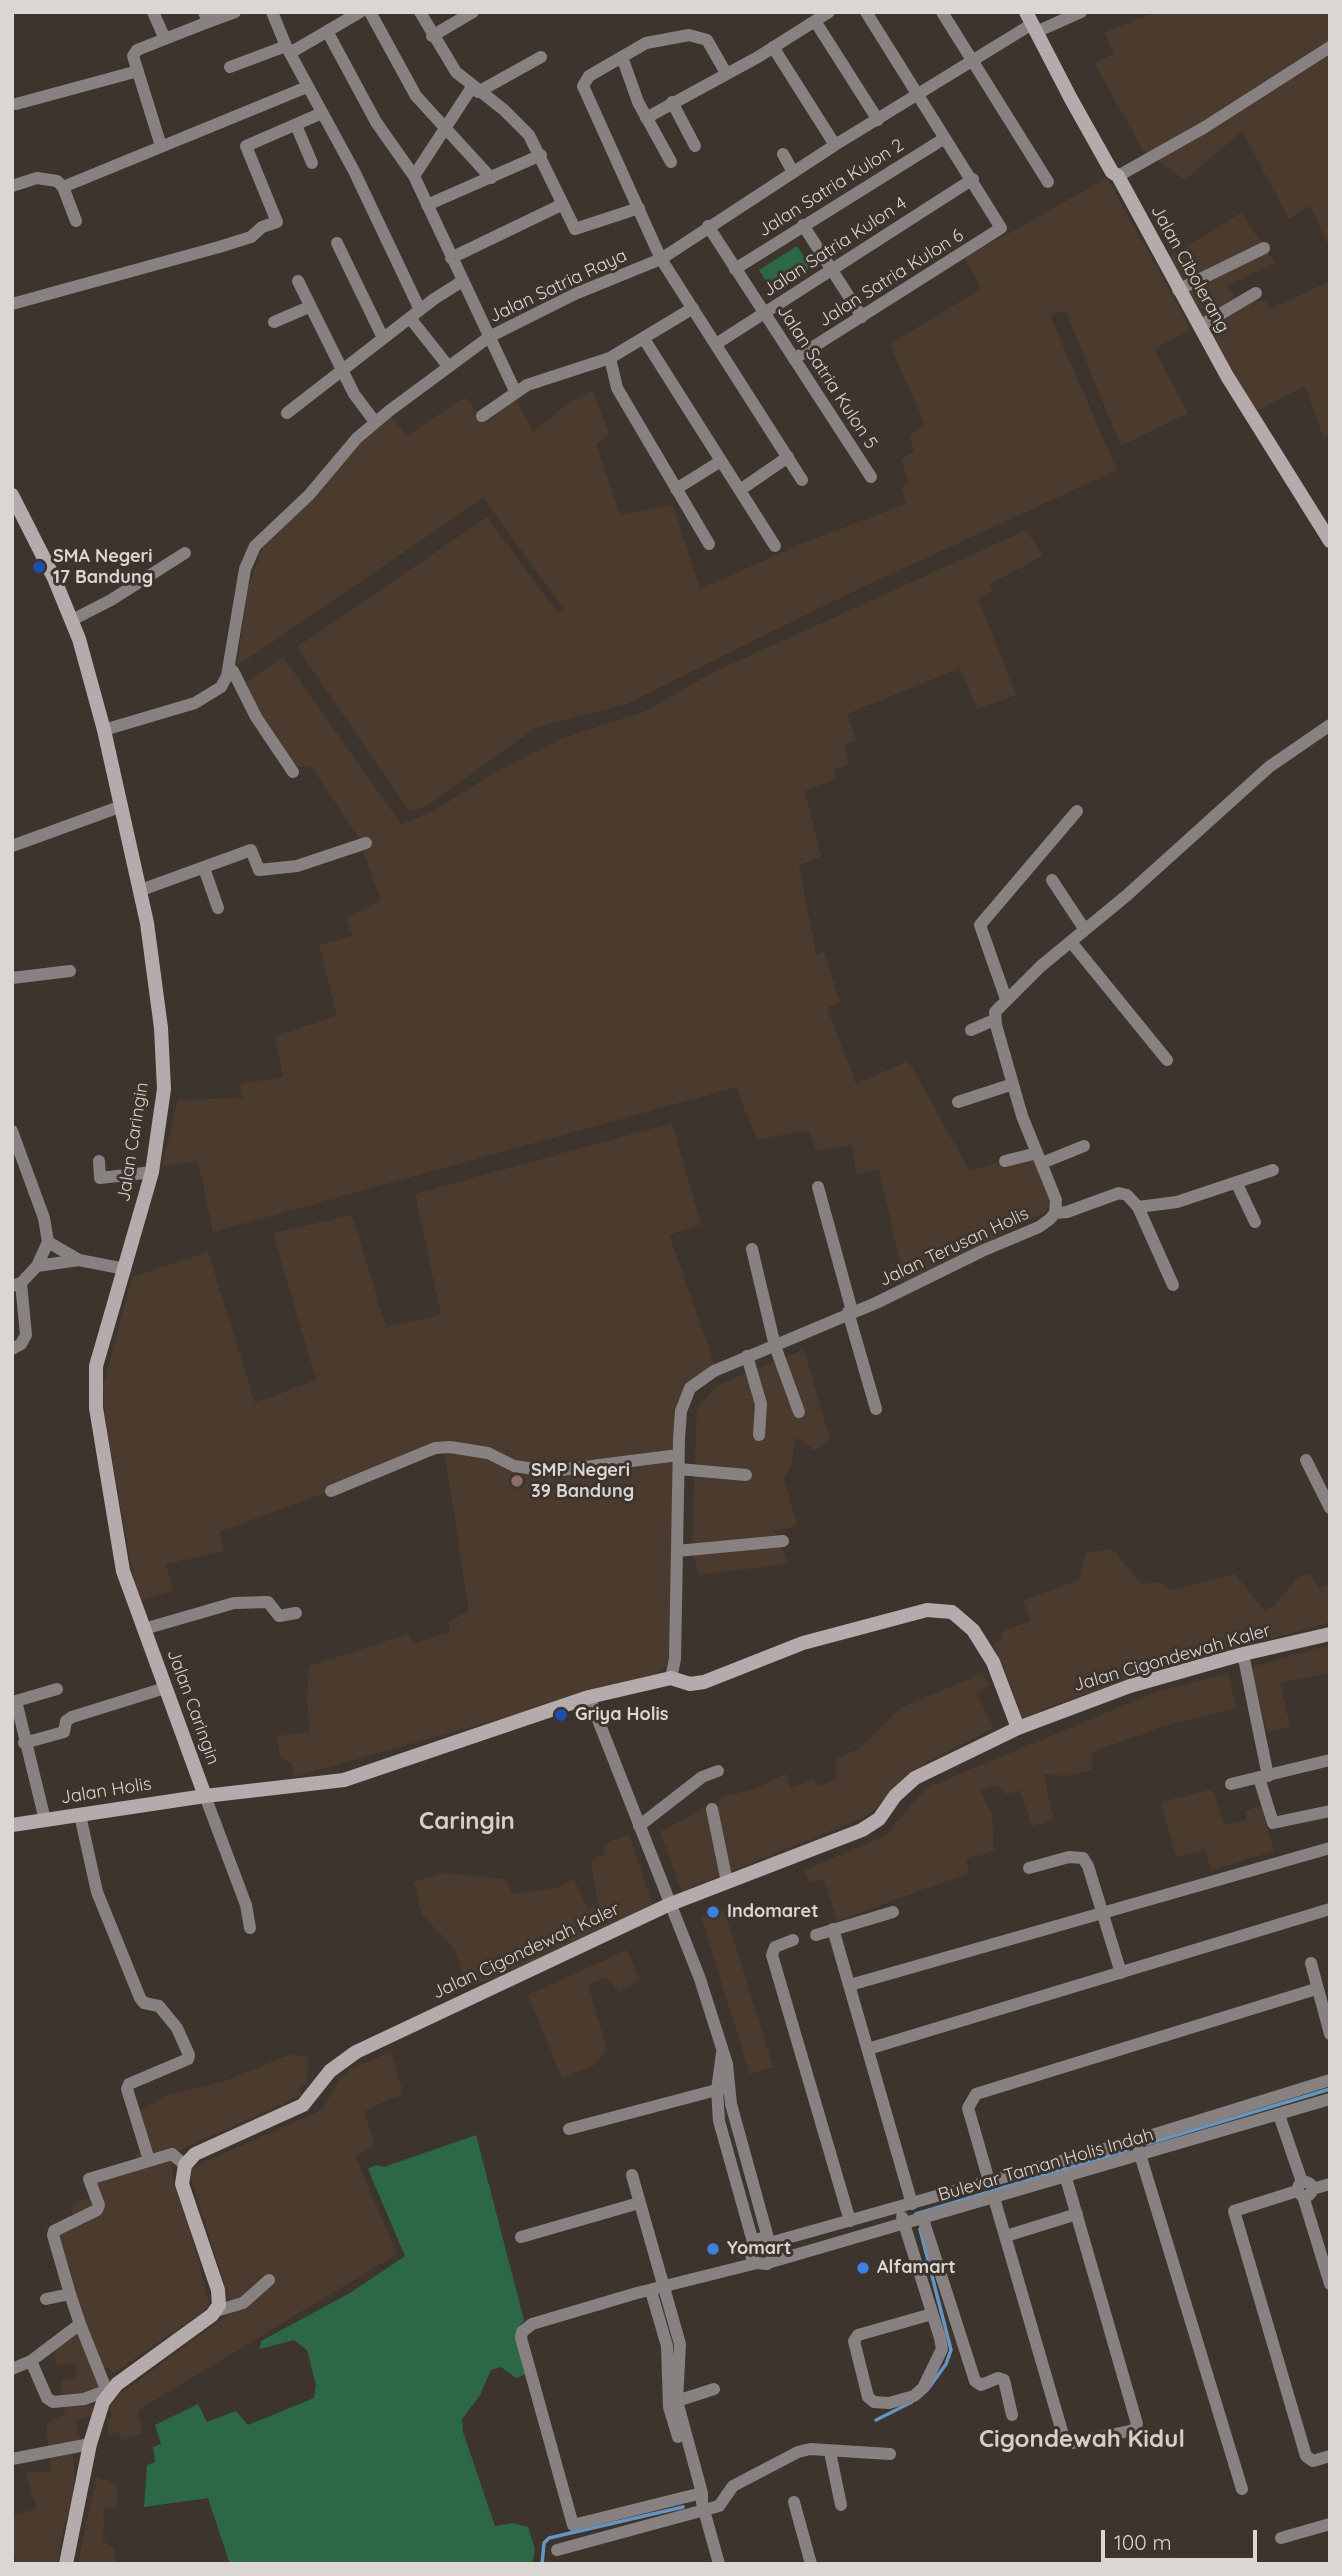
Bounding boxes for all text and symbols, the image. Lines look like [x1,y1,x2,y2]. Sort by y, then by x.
street label: Jalan Satria Kulon 2 [754,134,908,242]
street label: Jalan Satria Kulon 4 [759,192,911,302]
street label: Jalan Cibolerang [1146,202,1234,336]
street label: Jalan Satria Kulon 6 [814,225,968,331]
street label: Jalan Satria Raya [486,245,630,327]
street label: Jalan Satria Kulon 5 [772,301,882,453]
place label: SMA Negeri 17 Bandung [53,546,153,588]
marker: SMA Negeri 17 Bandung [31,559,47,575]
street label: Jalan Caringin [113,1081,153,1203]
street label: Jalan Terusan Holis [876,1203,1032,1291]
place label: SMP Negeri 39 Bandung [531,1460,634,1502]
marker: SMP Negeri 39 Bandung [509,1473,525,1489]
street label: Jalan Cigondewah Kaler [1071,1619,1273,1697]
street label: Jalan Caringin [162,1646,224,1768]
place label: Griya Holis [575,1704,668,1726]
marker: Griya Holis [553,1707,569,1723]
street label: Jalan Holis [59,1773,153,1809]
district label: Caringin [419,1808,515,1836]
street label: Jalan Cigondewah Kaler [429,1898,623,2004]
place label: Indomaret [727,1901,819,1923]
marker: Indomaret [705,1904,721,1920]
street label: Bulevar Taman Holis Indah [936,2124,1156,2206]
place label: Yomart [727,2238,791,2260]
marker: Yomart [705,2241,721,2257]
place label: Alfamart [877,2257,956,2279]
marker: Alfamart [855,2260,871,2276]
district label: Cigondewah Kidul [979,2426,1185,2454]
scale bar [1104,2516,1260,2560]
text: 100 m [1114,2529,1172,2555]

